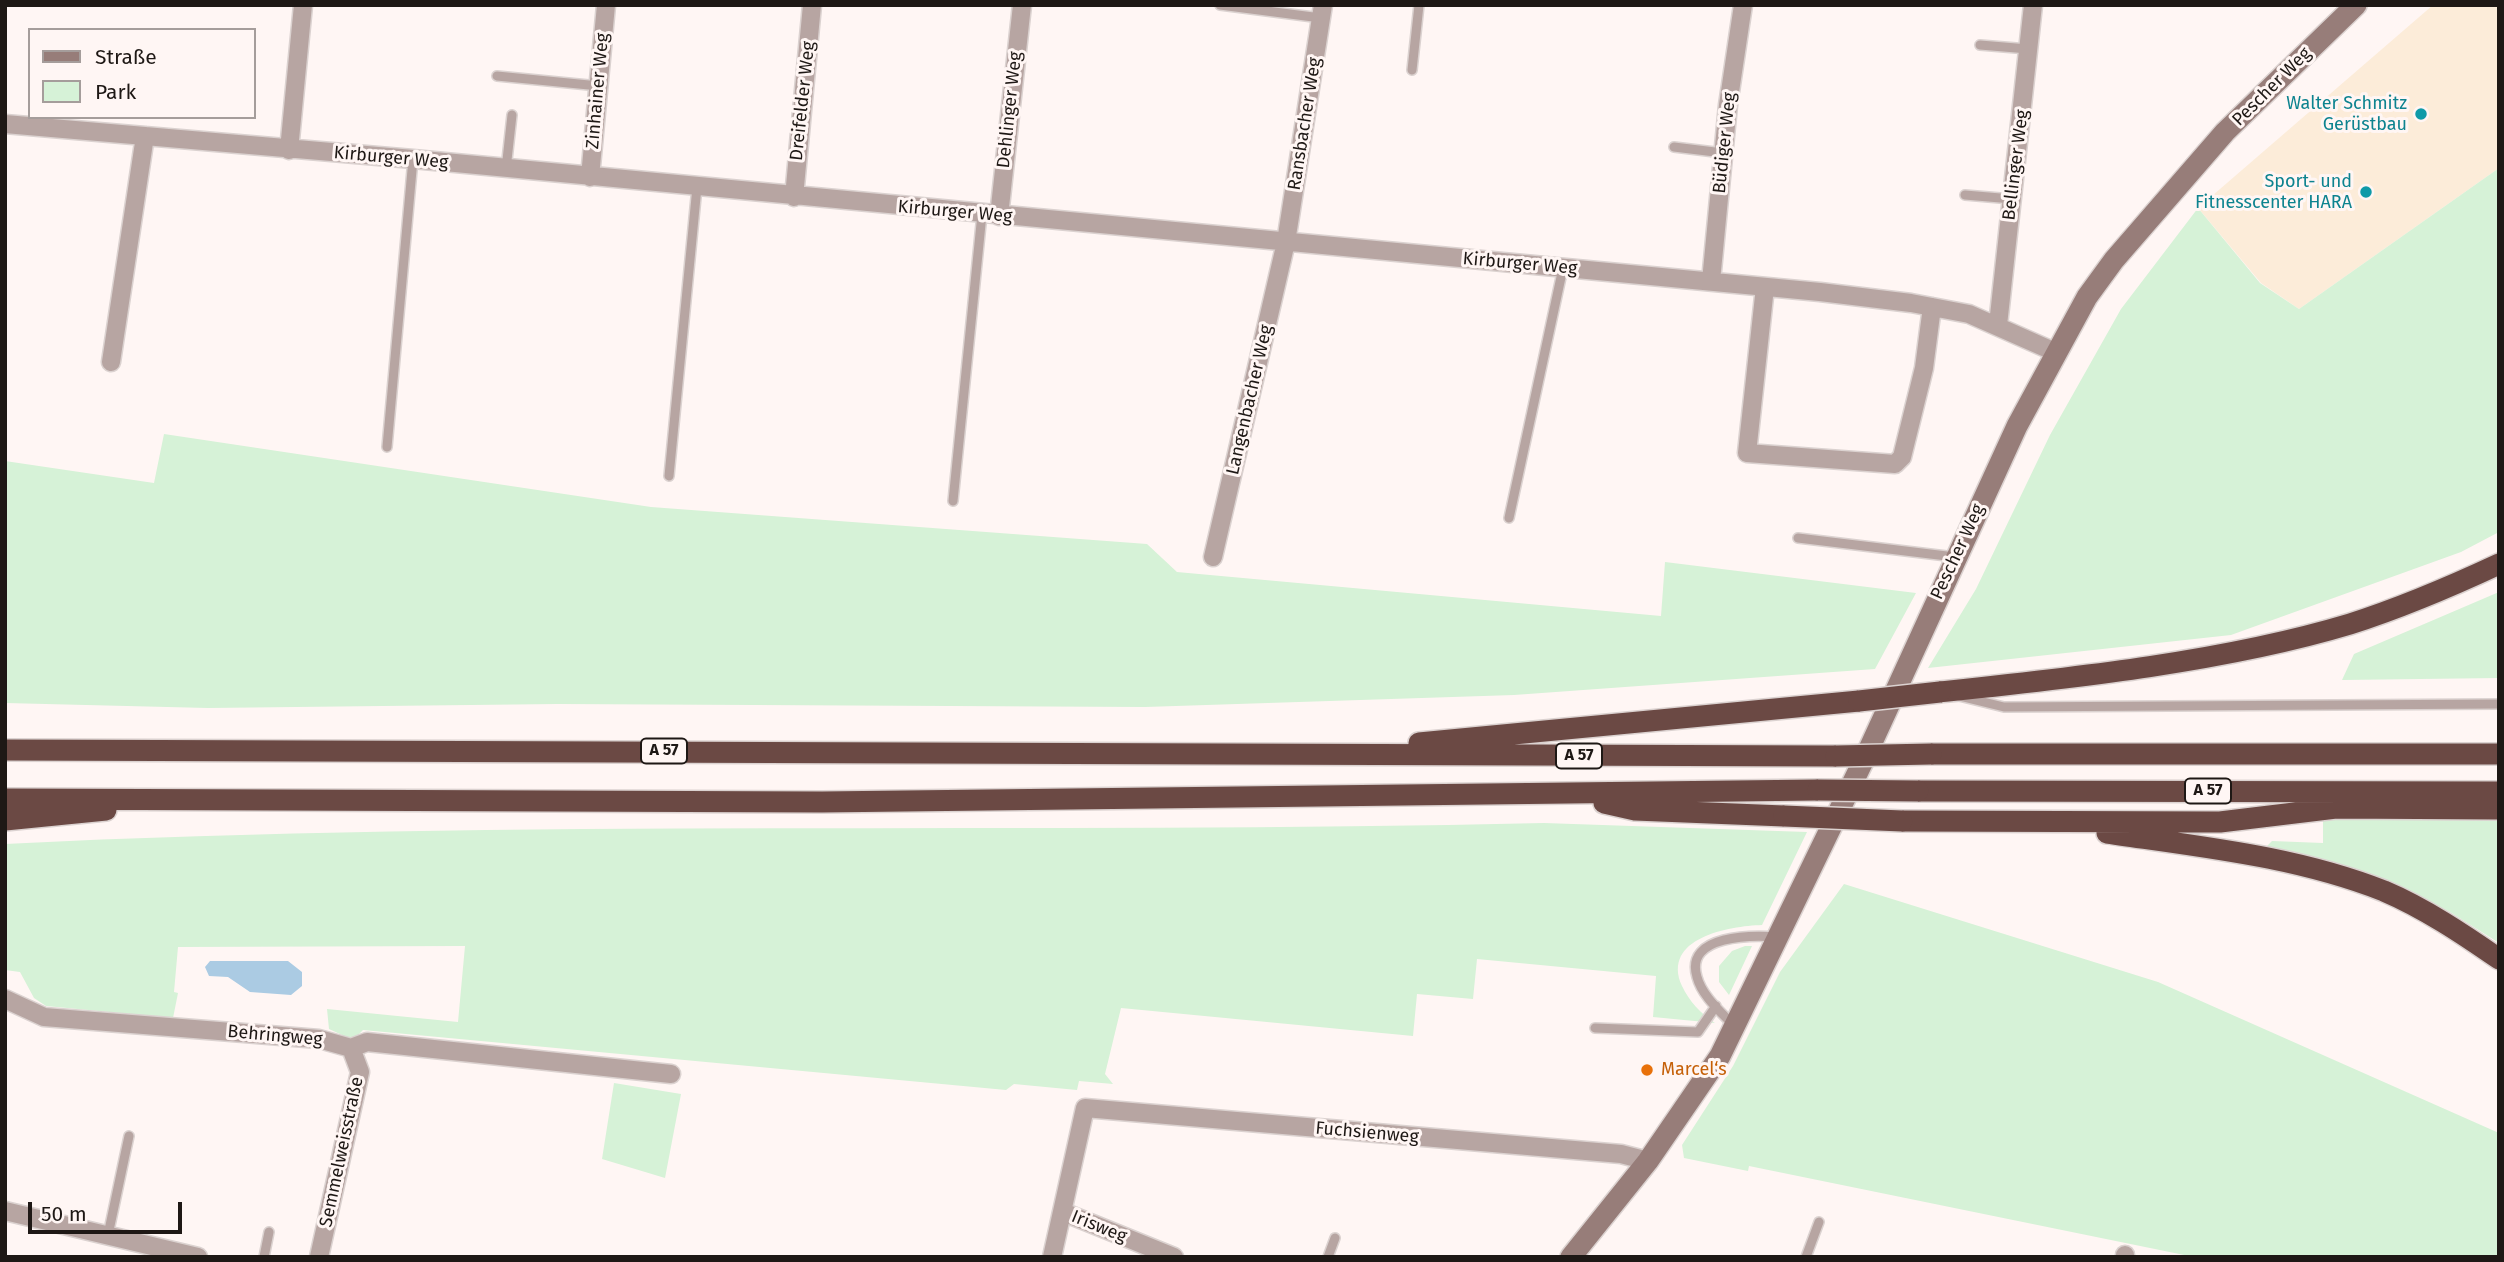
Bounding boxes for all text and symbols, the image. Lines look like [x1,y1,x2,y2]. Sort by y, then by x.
legend [28,28,256,119]
street label: Zinhainer Weg [582,32,614,150]
street label: Dreifelder Weg [786,40,820,162]
street label: Pescher Weg [2228,43,2316,131]
text: Straße [95,44,157,70]
street label: Dehlinger Weg [993,51,1027,169]
street label: Ransbacher Weg [1284,56,1326,192]
text: Park [95,79,136,105]
street label: Büdiger Weg [1709,91,1741,195]
place label: Walter Schmitz Gerüstbau [2286,93,2407,136]
marker: Walter Schmitz Gerüstbau [2413,106,2429,122]
street label: Bellinger Weg [1998,108,2034,222]
street label: Kirburger Weg [333,142,449,174]
place label: Sport- und Fitnesscenter HARA [2195,171,2352,214]
marker: Sport- und Fitnesscenter HARA [2358,184,2374,200]
street label: Kirburger Weg [897,196,1013,228]
street label: Kirburger Weg [1462,248,1578,280]
street label: Langenbacher Weg [1222,323,1278,477]
street label: Pescher Weg [1927,501,1989,603]
road number: A 57 [641,738,687,764]
road number: A 57 [1556,744,1602,768]
road number: A 57 [2185,778,2231,804]
street label: Behringweg [227,1021,323,1051]
place label: Marcel‘s [1661,1059,1727,1081]
marker: Marcel‘s [1639,1062,1655,1078]
street label: Semmelweisstraße [316,1075,368,1229]
street label: Fuchsienweg [1314,1118,1420,1148]
scale bar [32,1188,186,1232]
text: 50 m [41,1201,87,1227]
street label: Irisweg [1068,1206,1130,1248]

